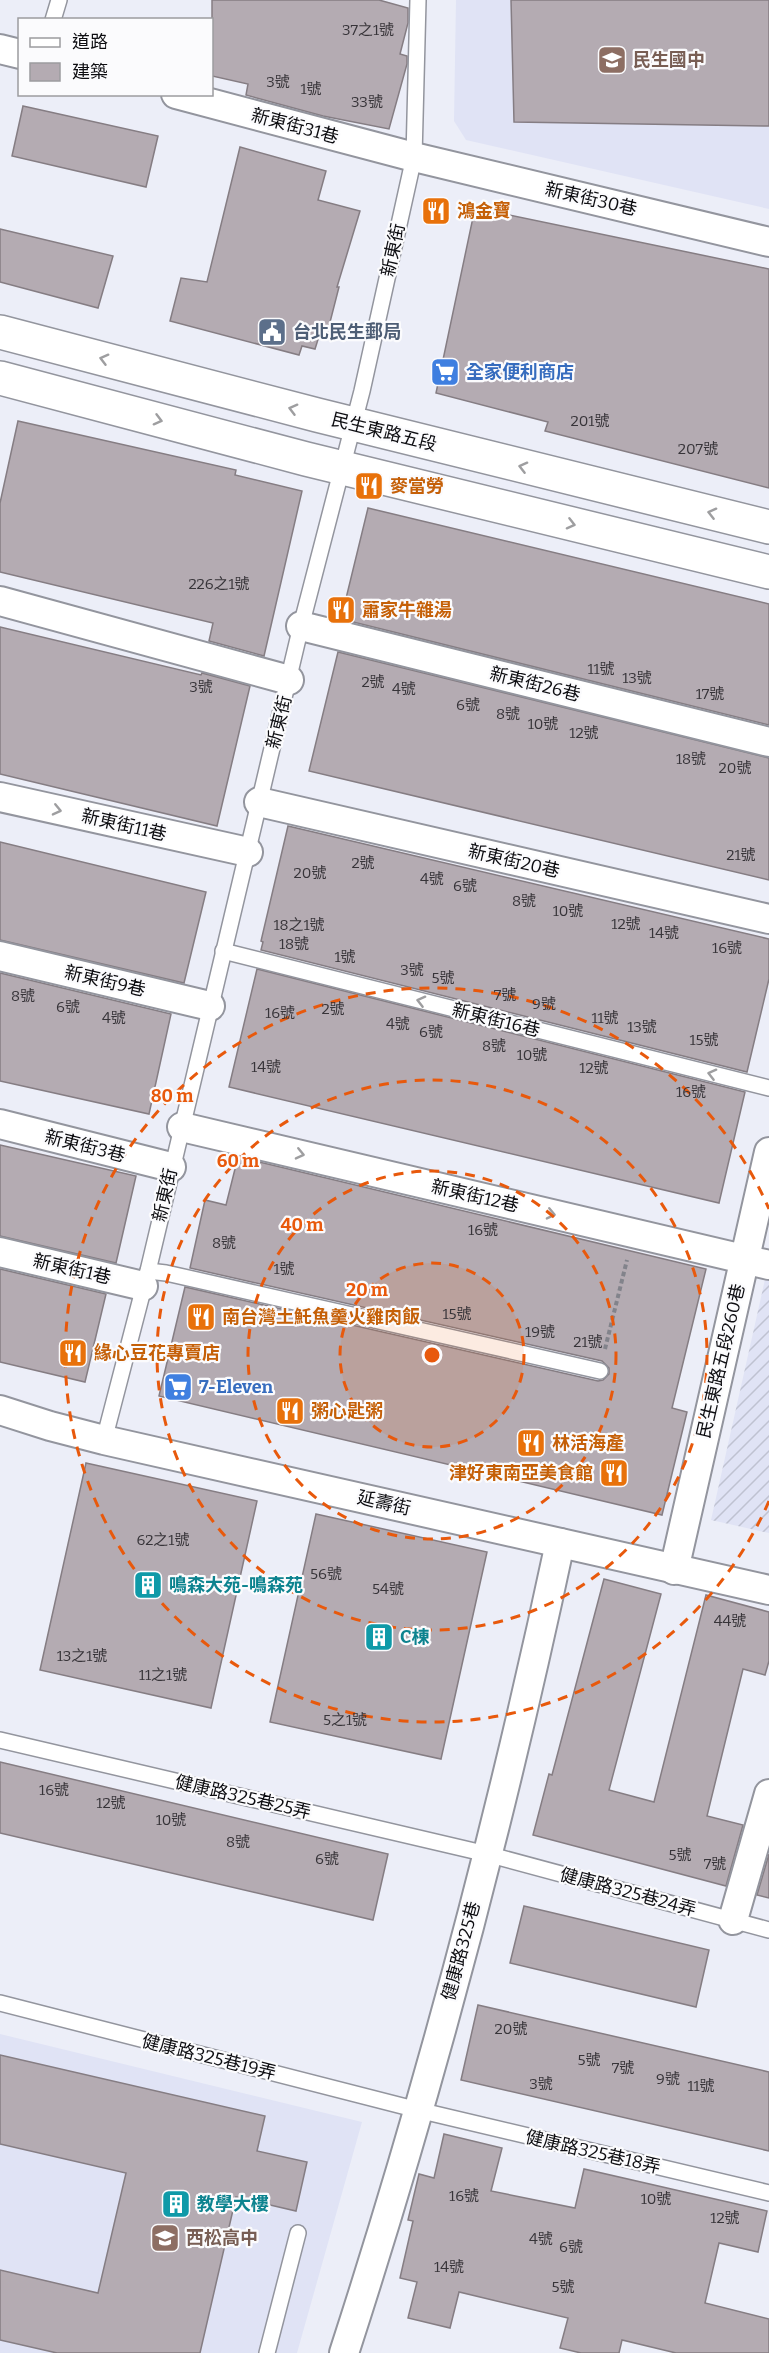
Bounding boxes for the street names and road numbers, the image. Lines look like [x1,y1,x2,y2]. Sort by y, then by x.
street label: 新東街31巷 [249,104,341,148]
street label: 新東街30巷 [543,178,639,220]
street label: 新東街 [377,221,409,279]
street label: 民生東路五段 [329,408,439,456]
street label: 新東街26巷 [488,662,582,706]
street label: 新東街 [262,693,296,751]
street label: 新東街11巷 [79,805,169,845]
street label: 新東街20巷 [466,840,562,882]
street label: 新東街9巷 [62,961,148,1001]
street label: 新東街16巷 [450,998,542,1042]
street label: 新東街3巷 [42,1125,128,1167]
street label: 新東街 [148,1166,182,1224]
street label: 新東街12巷 [429,1175,521,1217]
street label: 新東街1巷 [31,1249,113,1289]
street label: 民生東路五段260巷 [693,1282,749,1440]
street label: 延壽街 [355,1486,413,1520]
street label: 健康路325巷25弄 [173,1771,313,1823]
street label: 健康路325巷24弄 [558,1863,698,1921]
street label: 健康路325巷 [437,1899,485,2003]
street label: 健康路325巷19弄 [140,2030,278,2084]
street label: 健康路325巷18弄 [523,2126,663,2178]

